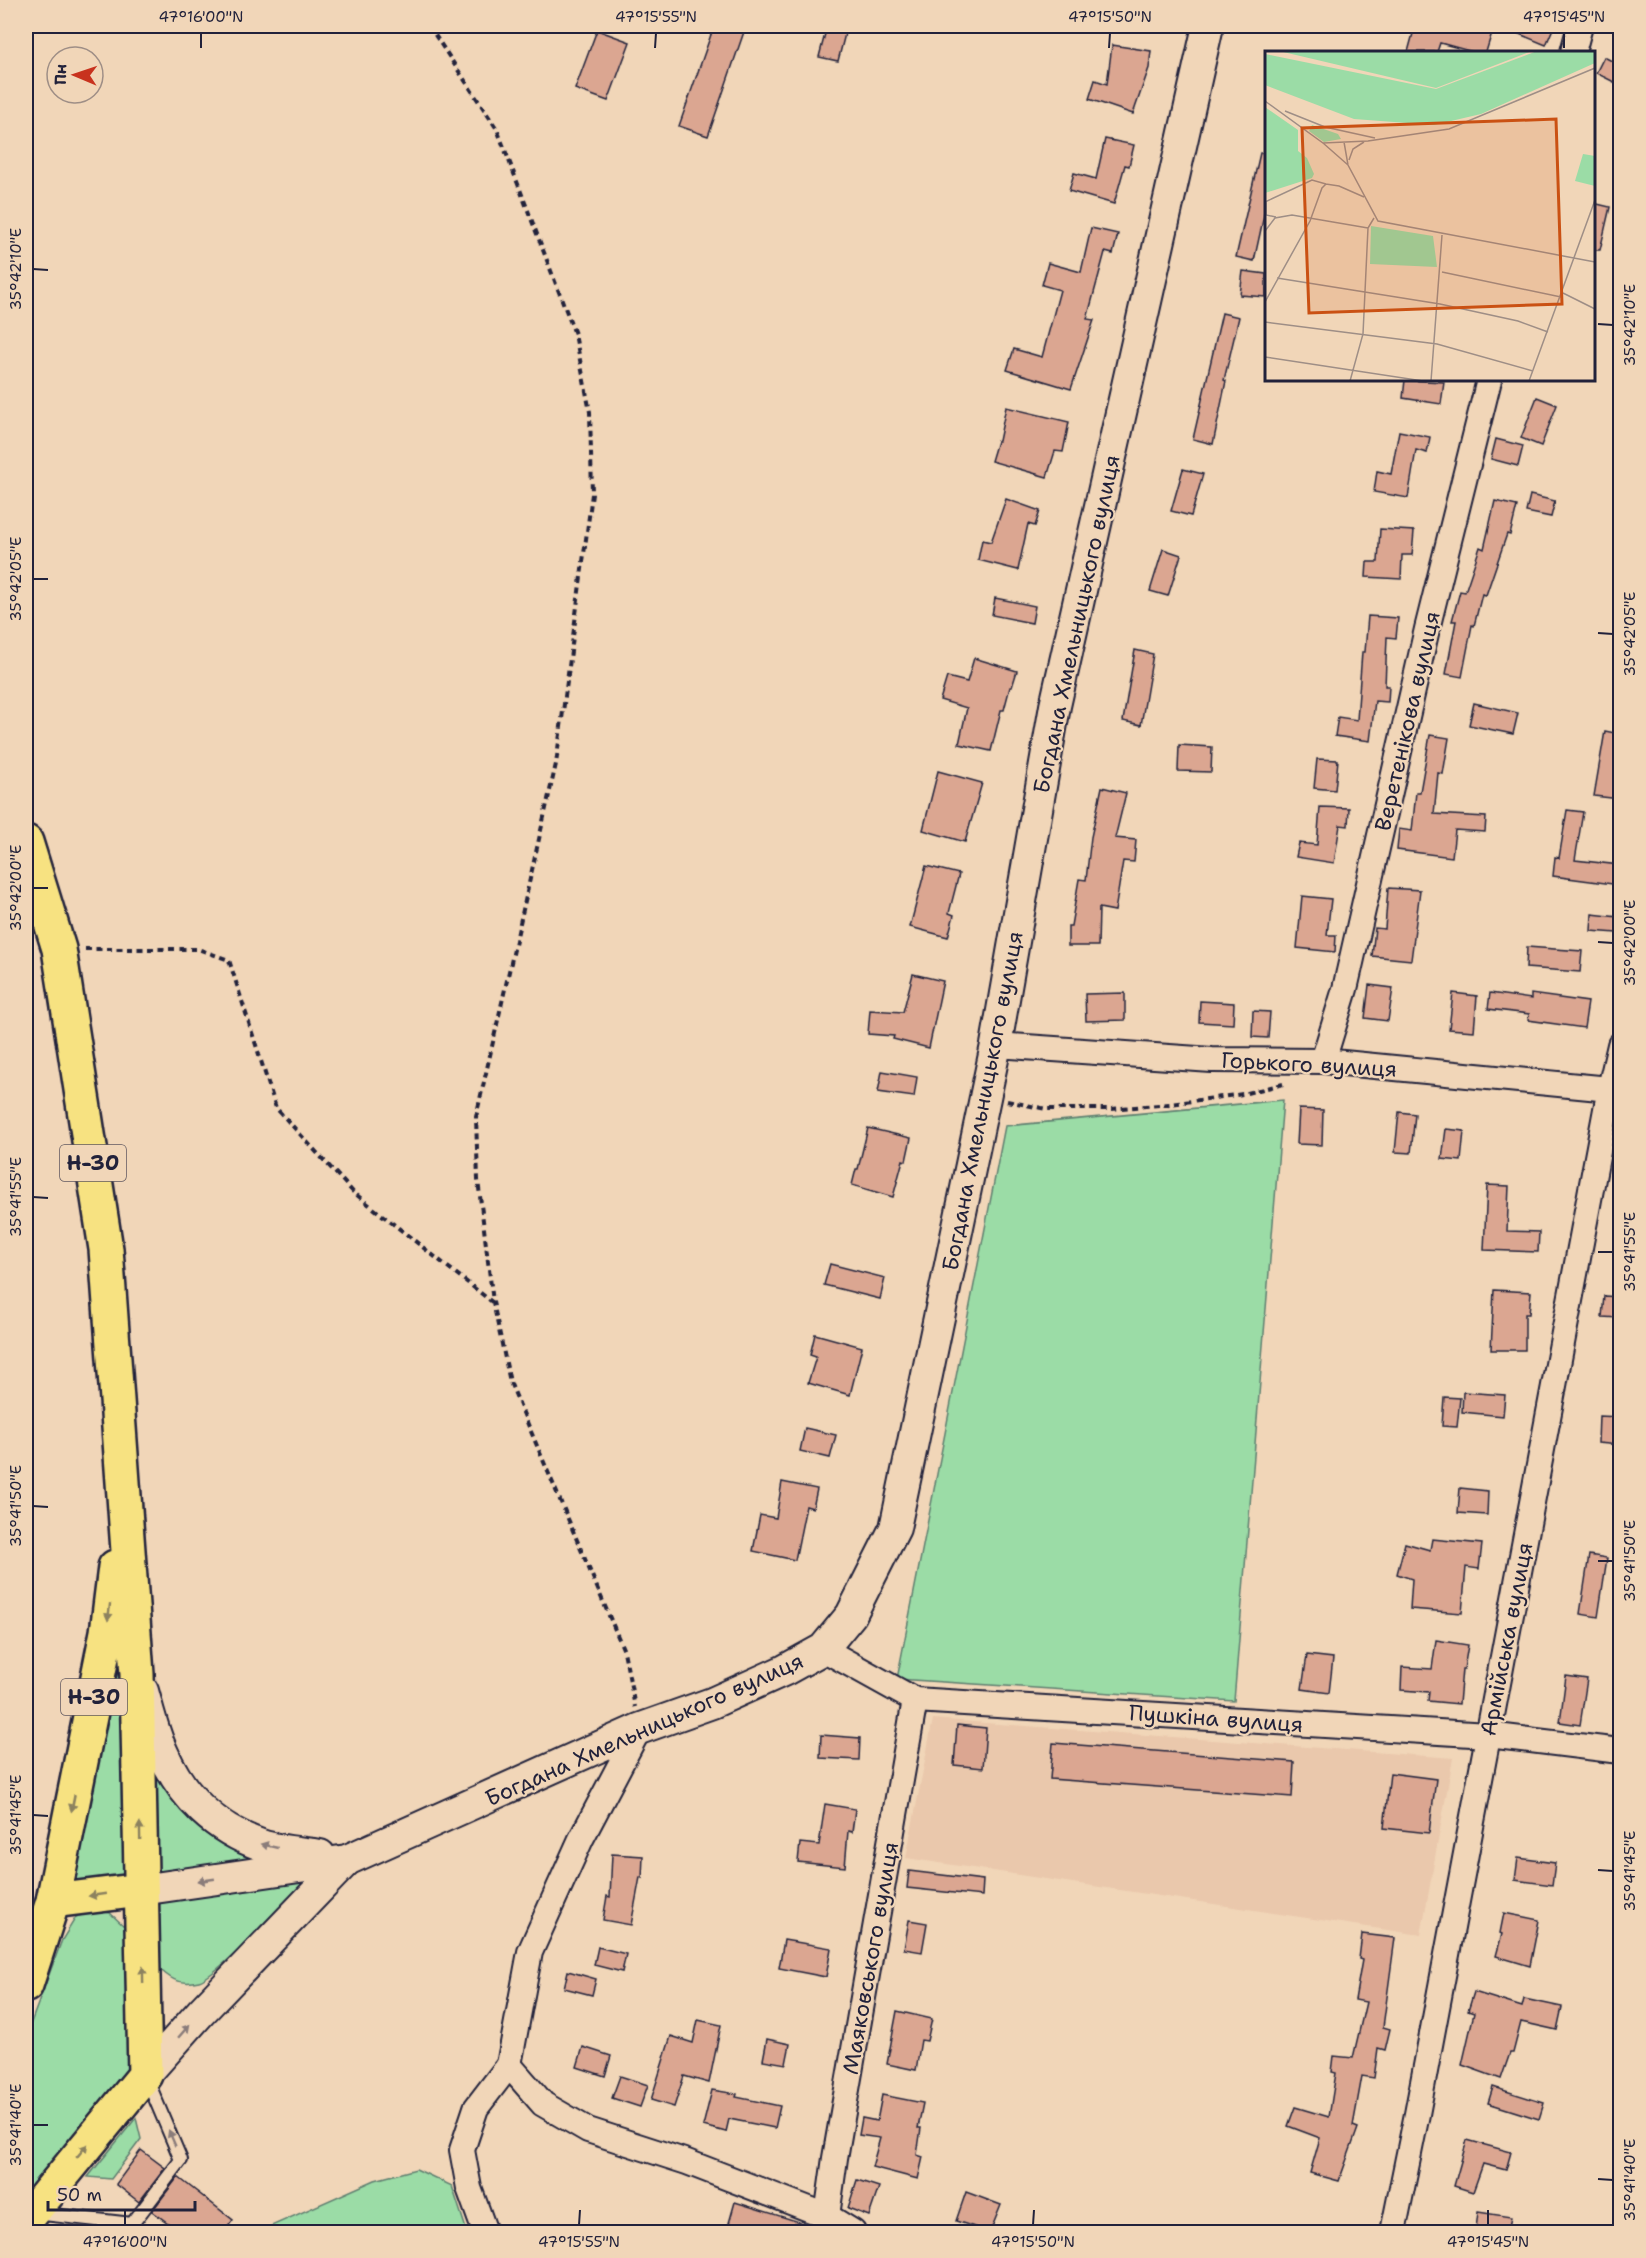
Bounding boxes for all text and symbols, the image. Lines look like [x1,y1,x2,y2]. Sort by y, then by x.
text: 47°16'00"N [159,7,243,27]
text: 47°15'55"N [615,7,697,27]
text: 47°15'50"N [1068,7,1152,27]
text: 47°15'45"N [1523,7,1605,27]
north arrow [45,45,105,105]
inset map [1265,51,1595,381]
text: Пн [50,64,71,85]
text: 35°42'10"E [6,228,26,310]
text: 35°42'10"E [1620,284,1640,366]
street label: Богдана Хмельницького вулиця [1026,452,1127,796]
text: 35°42'05"E [6,537,26,621]
text: 35°42'05"E [1620,592,1640,676]
street label: Веретенікова вулиця [1368,608,1447,834]
text: 35°42'00"E [6,845,26,931]
text: 35°42'00"E [1620,900,1640,986]
street label: Богдана Хмельницького вулиця [935,929,1030,1273]
street label: Горького вулиця [1220,1045,1398,1084]
road number: Н-30 [60,1145,126,1181]
text: 35°41'55"E [6,1157,26,1237]
text: 35°41'55"E [1620,1212,1640,1292]
text: 35°41'50"E [6,1465,26,1547]
text: 35°41'50"E [1620,1520,1640,1602]
street label: Армійська вулиця [1474,1540,1539,1738]
one-way arrow [105,1602,114,1621]
street label: Богдана Хмельницького вулиця [480,1646,808,1813]
road number: Н-30 [61,1679,127,1715]
street label: Пушкіна вулиця [1128,1698,1304,1739]
text: 35°41'45"E [6,1775,26,1855]
one-way arrow [68,1794,77,1813]
one-way arrow [135,1822,145,1841]
text: 35°41'45"E [1620,1831,1640,1911]
street label: Маяковського вулиця [836,1839,905,2077]
one-way arrow [259,1841,278,1850]
one-way arrow [196,1876,215,1885]
one-way arrow [88,1891,107,1900]
one-way arrow [138,1965,148,1984]
one-way arrow [177,2024,190,2039]
text: 35°41'40"E [6,2084,26,2166]
one-way arrow [167,2129,177,2147]
text: 35°41'40"E [1620,2139,1640,2221]
one-way arrow [75,2144,88,2159]
scale bar [48,2174,195,2212]
text: 50 m [57,2183,102,2207]
text: 47°16'00"N [83,2232,167,2252]
text: 47°15'55"N [538,2232,620,2252]
text: 47°15'50"N [991,2232,1075,2252]
text: 47°15'45"N [1447,2232,1529,2252]

